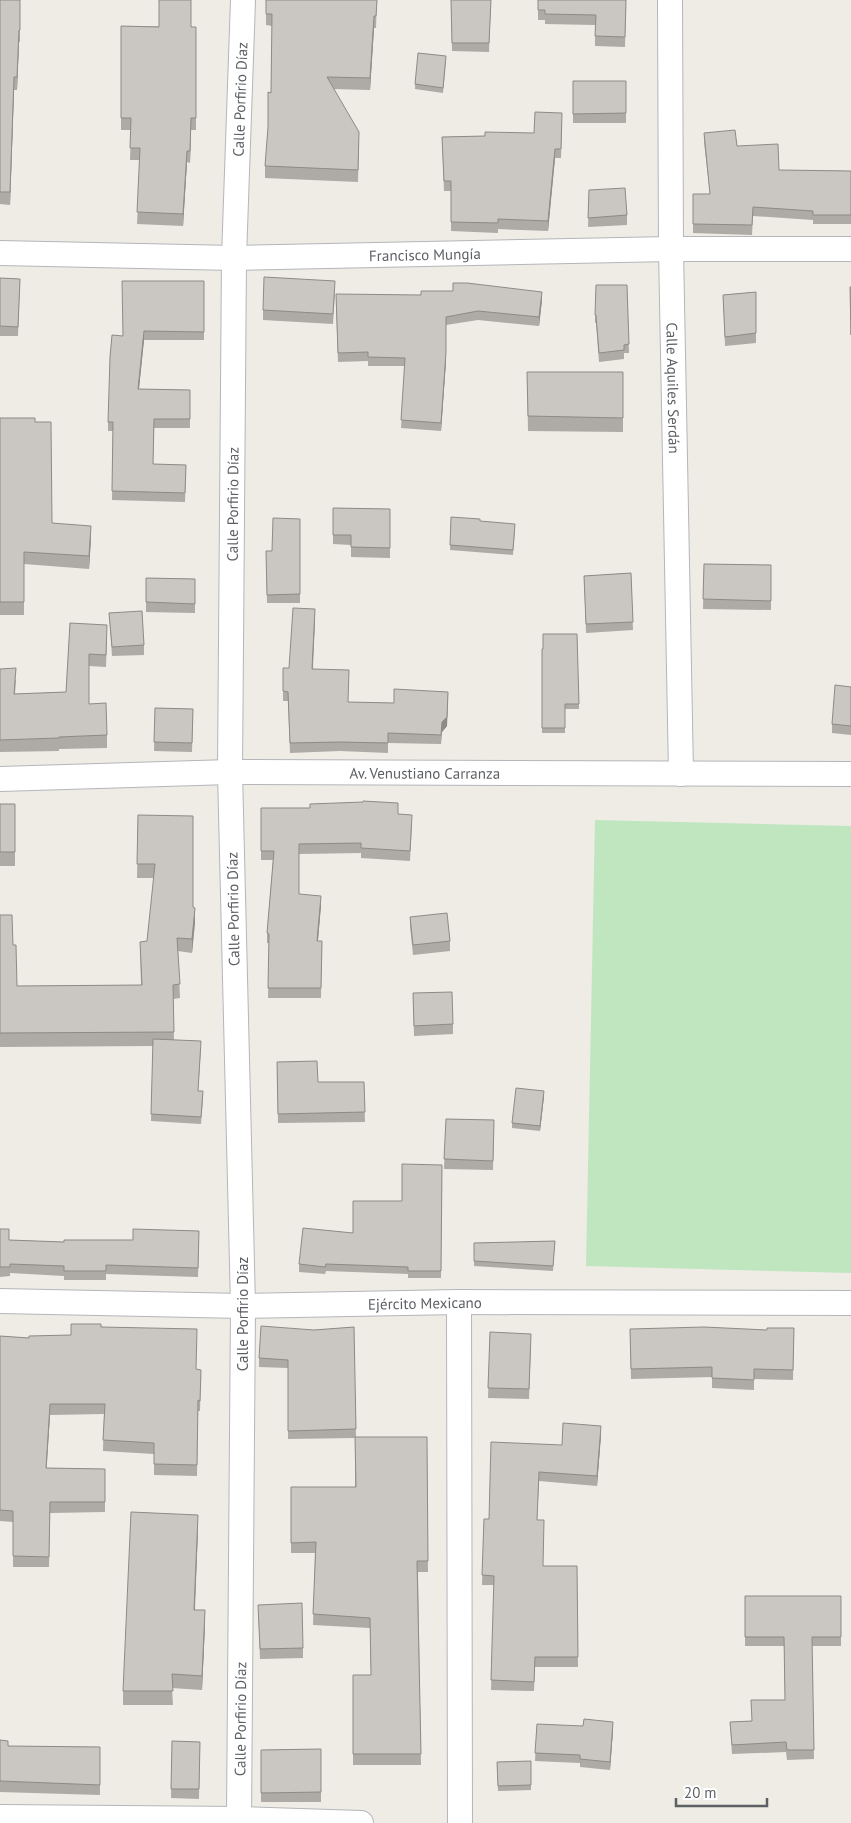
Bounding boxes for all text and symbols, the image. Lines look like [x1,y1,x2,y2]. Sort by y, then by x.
street label: Calle Porfirio Díaz [228,42,251,157]
street label: Francisco Mungía [369,243,481,265]
street label: Calle Aquiles Serdán [663,322,684,454]
street label: Calle Porfirio Díaz [222,447,242,562]
street label: Av. Venustiano Carranza [350,763,500,782]
street label: Calle Porfirio Díaz [223,852,243,966]
street label: Calle Porfirio Díaz [233,1257,252,1371]
street label: Ejército Mexicano [368,1292,482,1313]
street label: Calle Porfirio Díaz [230,1662,250,1776]
scale bar [676,1776,767,1808]
text: 20 m [684,1783,717,1802]

